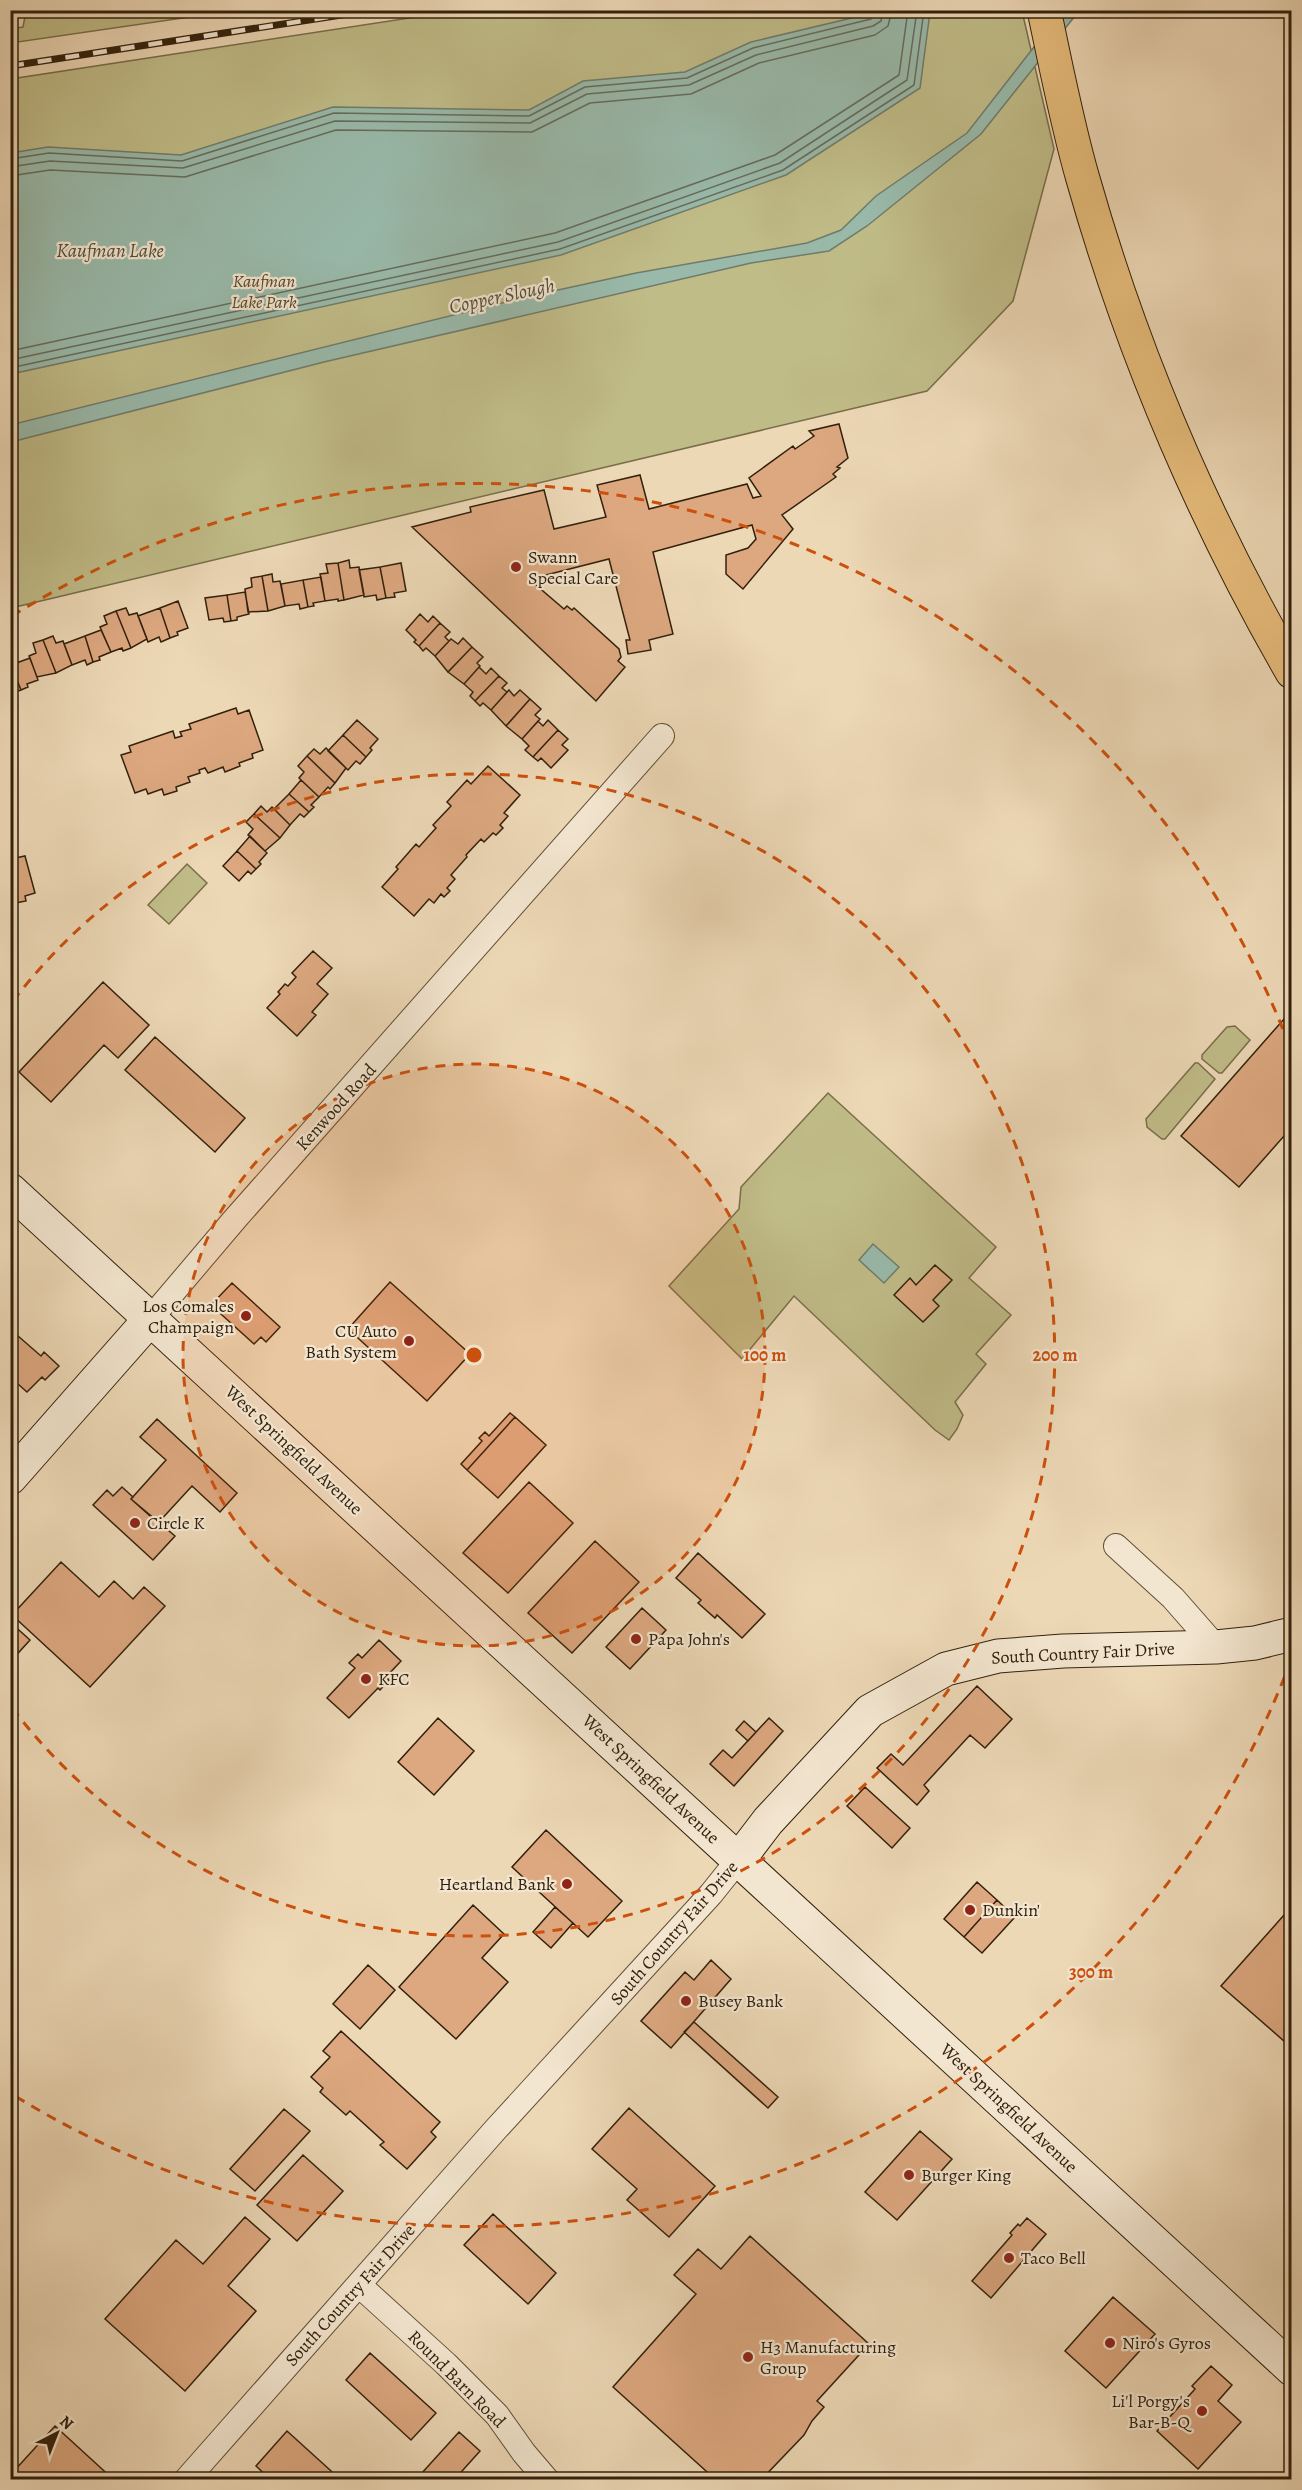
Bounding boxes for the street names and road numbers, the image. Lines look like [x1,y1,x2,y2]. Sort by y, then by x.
street label: Kenwood Road [290,1058,382,1156]
street label: West Springfield Avenue [219,1379,368,1520]
street label: South Country Fair Drive [991,1636,1175,1670]
street label: West Springfield Avenue [576,1708,725,1849]
street label: South Country Fair Drive [605,1856,743,2010]
street label: West Springfield Avenue [934,2037,1083,2178]
street label: South Country Fair Drive [280,2219,420,2371]
street label: Round Barn Road [403,2325,511,2433]

